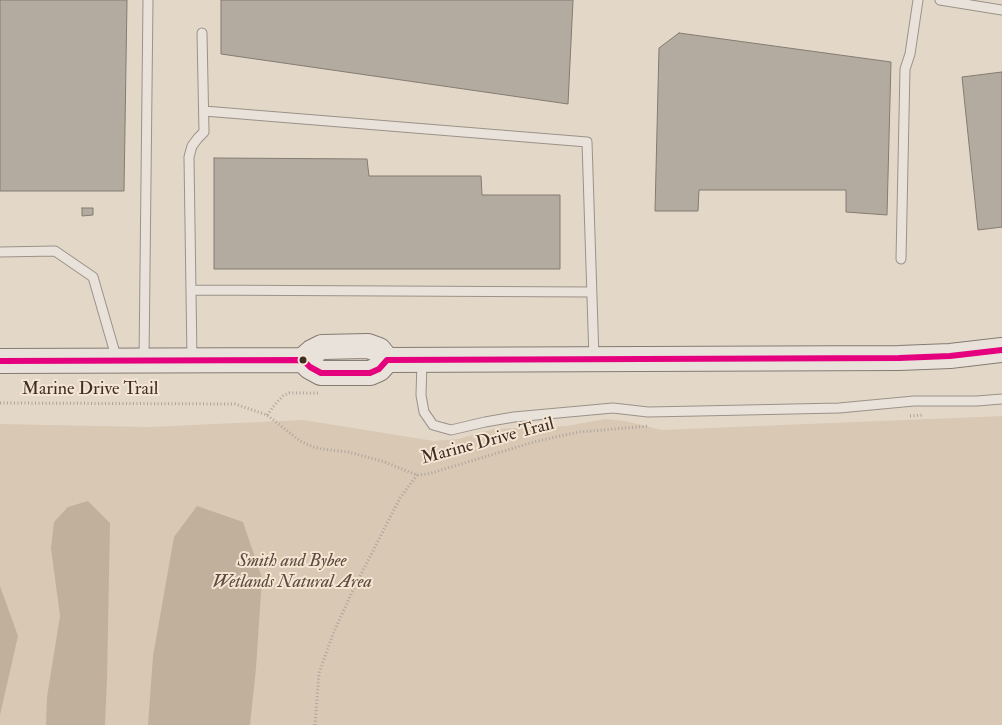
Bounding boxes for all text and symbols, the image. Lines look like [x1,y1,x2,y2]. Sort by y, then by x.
unlabelled marker [298,355,308,365]
street label: Marine Drive Trail [22,379,158,401]
street label: Marine Drive Trail [419,414,557,470]
park label: Smith and Bybee Wetlands Natural Area [212,551,372,594]

